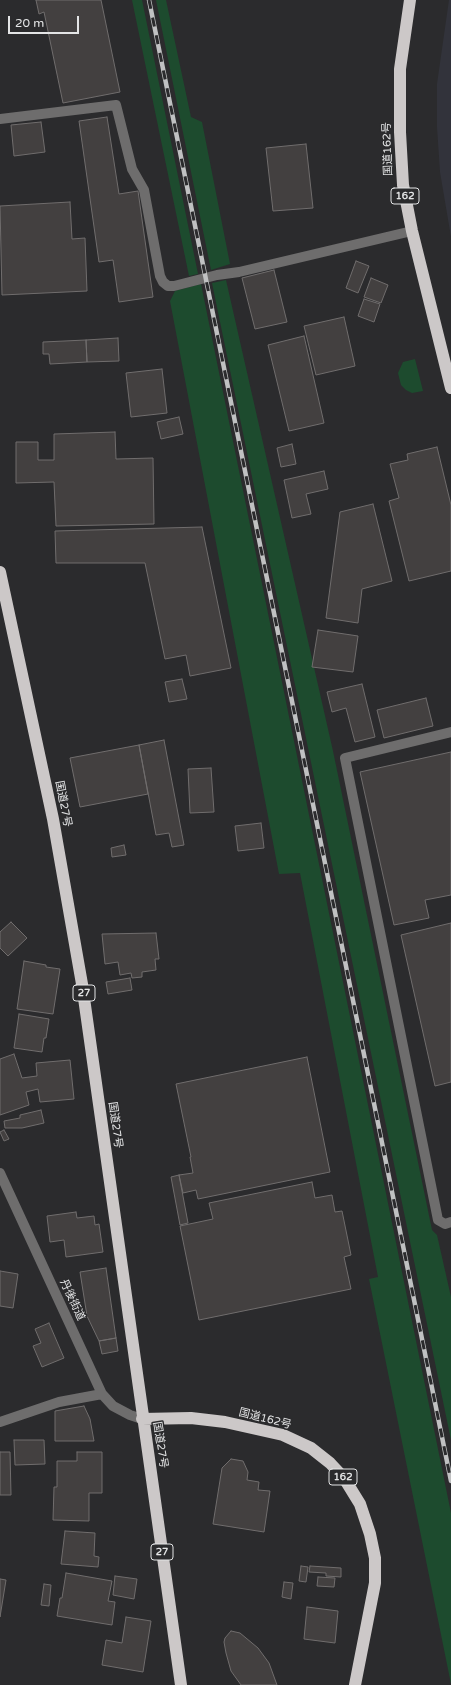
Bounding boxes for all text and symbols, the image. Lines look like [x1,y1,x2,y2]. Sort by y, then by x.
scale bar [10,8,81,34]
text: 20 m [15,16,44,30]
street label: 国道162号 [380,122,396,176]
road number: 162 [391,188,419,204]
street label: 国道27号 [52,780,74,828]
road number: 27 [73,985,95,1001]
street label: 国道27号 [105,1101,125,1149]
street label: 丹後街道 [57,1277,87,1323]
street label: 国道162号 [237,1406,293,1432]
street label: 国道27号 [150,1421,170,1469]
road number: 162 [329,1469,357,1485]
road number: 27 [151,1544,173,1560]

